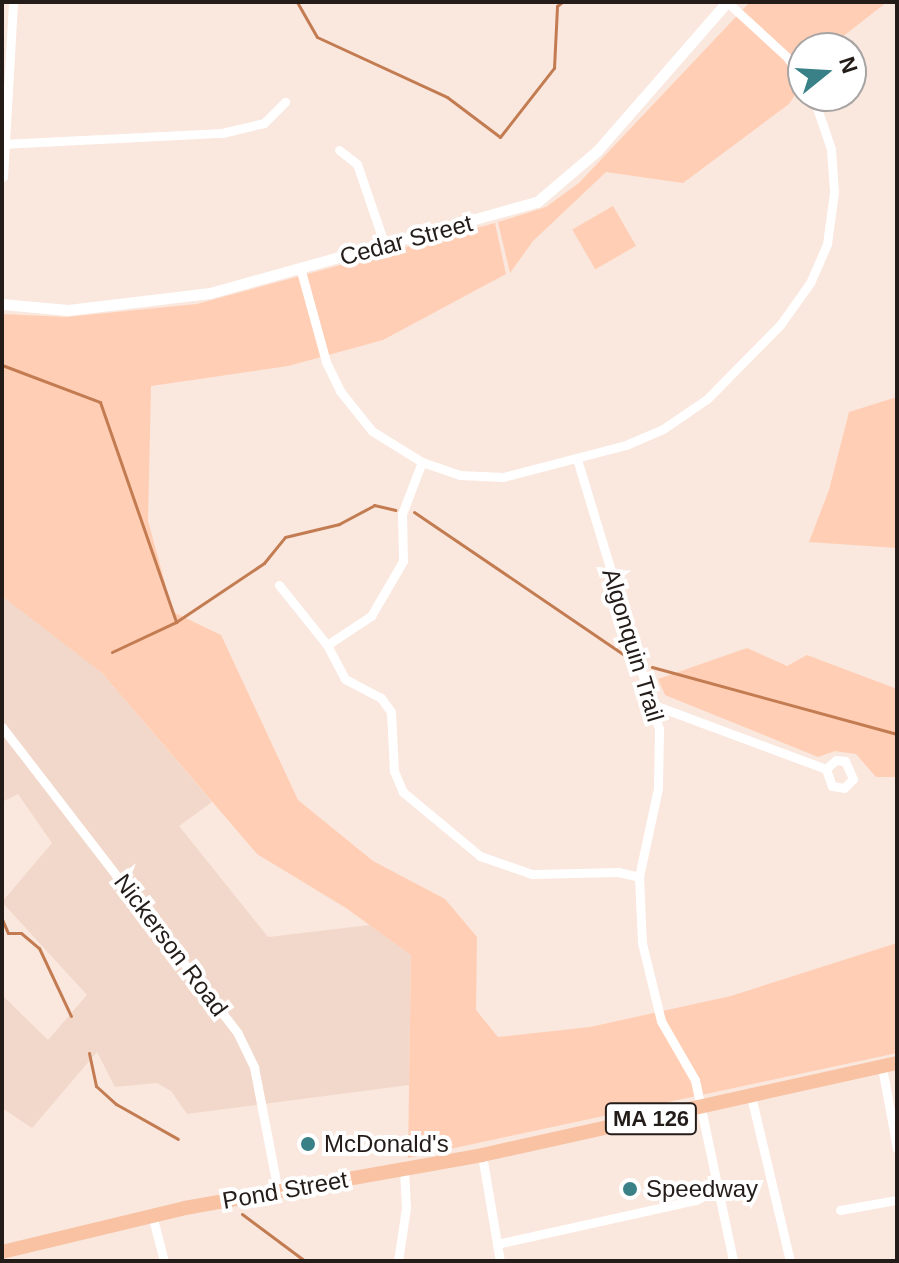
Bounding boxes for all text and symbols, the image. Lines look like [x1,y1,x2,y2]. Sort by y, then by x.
north arrow [787,32,867,112]
text: N [834,54,863,76]
street label: Cedar Street [337,208,475,272]
street label: Algonquin Trail [596,565,670,725]
street label: Nickerson Road [108,868,234,1022]
road number: MA 126 [603,1101,699,1137]
place label: McDonald's [324,1130,449,1158]
marker: McDonald's [299,1135,317,1153]
street label: Pond Street [220,1165,350,1215]
place label: Speedway [646,1175,758,1203]
marker: Speedway [621,1180,639,1198]

